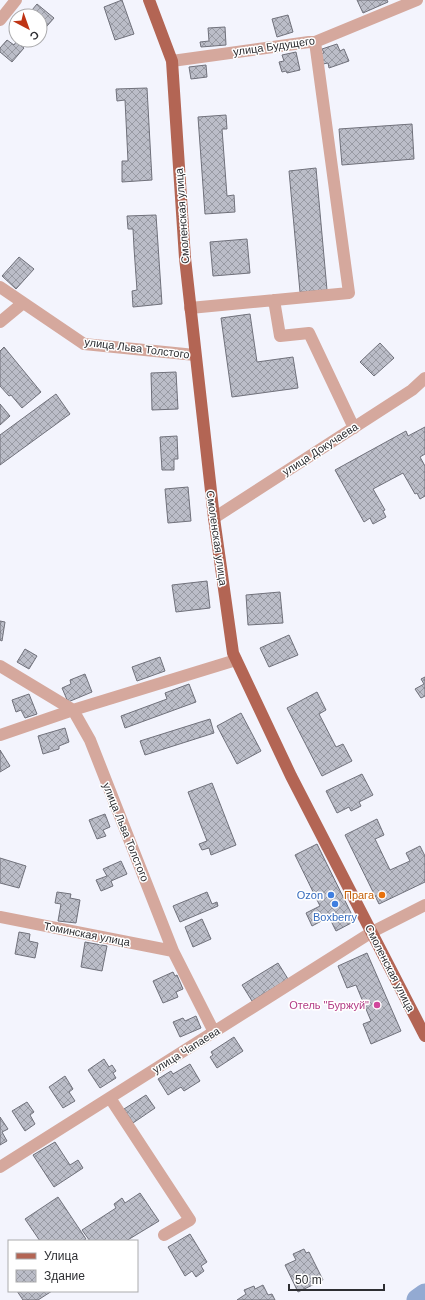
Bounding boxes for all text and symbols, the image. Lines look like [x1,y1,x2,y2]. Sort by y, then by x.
north arrow [8,8,48,48]
text: С [28,28,41,43]
street label: улица Будущего [232,34,316,58]
street label: Смоленская улица [173,167,191,264]
street label: улица Льва Толстого [84,336,190,360]
street label: улица Докучаева [280,420,361,478]
street label: Смоленская улица [204,490,230,587]
street label: улица Льва Толстого [101,781,151,883]
place label: Ozon [297,889,323,901]
place label: Прага [344,889,375,901]
marker: Ozon [326,890,336,900]
marker: Прага [377,890,387,900]
marker: Boxberry [330,899,340,909]
place label: Boxberry [313,911,358,923]
street label: Томинская улица [43,920,132,948]
street label: Смоленская улица [363,923,418,1014]
place label: Отель "Буржуй" [289,999,369,1011]
marker: Отель "Буржуй" [372,1000,382,1010]
street label: улица Чапаева [150,1024,222,1075]
legend [8,1240,138,1292]
text: Улица [44,1249,78,1263]
scale bar [289,1266,384,1292]
text: Здание [44,1269,85,1283]
text: 50 m [295,1273,322,1287]

